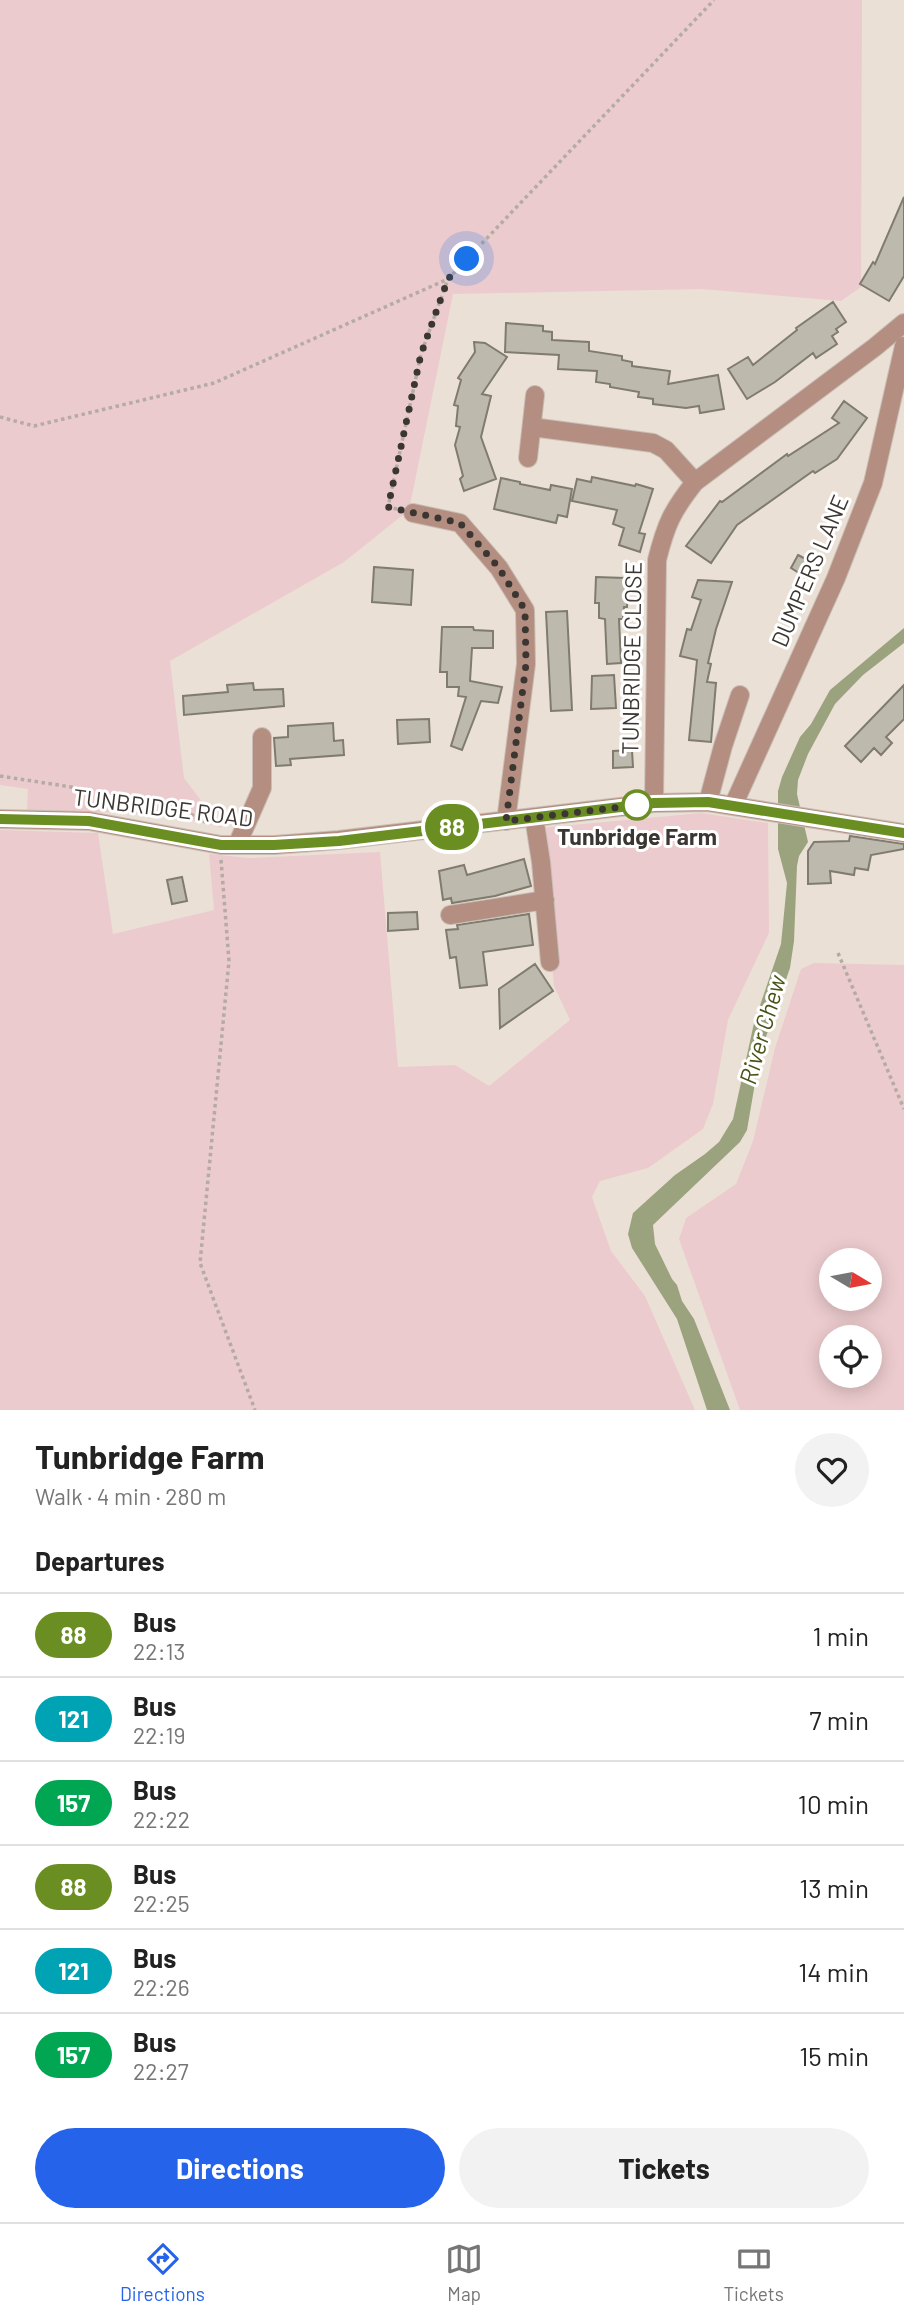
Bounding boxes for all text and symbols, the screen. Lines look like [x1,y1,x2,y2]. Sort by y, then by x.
your location [449,241,484,276]
street label: DUMPERS LANE [764,490,854,651]
street label: TUNBRIDGE CLOSE [615,561,647,755]
street label: TUNBRIDGE ROAD [72,782,255,832]
marker: Tunbridge Farm [622,790,652,820]
line badge: 88 [420,804,484,850]
text: 88 [439,812,465,841]
place label: Tunbridge Farm [557,822,717,850]
water label: River Chew [732,971,791,1087]
north arrow [819,1248,882,1311]
map controls [819,1248,882,1388]
button: locate [819,1325,882,1388]
button: heart [795,1433,869,1507]
text: Tunbridge Farm [35,1436,265,1476]
text: Walk · 4 min · 280 m [35,1482,226,1510]
text: Departures [35,1545,165,1576]
text: Bus [133,1606,176,1637]
text: 88 [61,1620,86,1649]
text: 1 min [813,1620,869,1651]
text: 22:13 [133,1637,185,1665]
text: Bus [133,1690,176,1721]
text: 121 [58,1704,89,1733]
text: 7 min [809,1704,869,1735]
text: 22:19 [133,1721,186,1749]
text: Bus [133,1774,176,1805]
text: 157 [57,1788,90,1817]
text: 10 min [798,1788,869,1819]
text: 22:22 [133,1805,190,1833]
text: Bus [133,1858,176,1889]
text: 88 [61,1872,86,1901]
text: 13 min [799,1872,869,1903]
text: 22:25 [133,1889,190,1917]
text: Bus [133,1942,176,1973]
text: 121 [58,1956,89,1985]
text: 14 min [798,1956,869,1987]
text: 22:26 [133,1973,190,2001]
text: Bus [133,2026,176,2057]
text: 157 [57,2040,90,2069]
text: 15 min [799,2040,869,2071]
text: 22:27 [133,2057,189,2085]
button: Directions [35,2128,445,2208]
button: Tickets [459,2128,869,2208]
tab: Directions [120,2240,205,2305]
tab: Map [445,2240,483,2305]
tab: Tickets [723,2240,784,2305]

